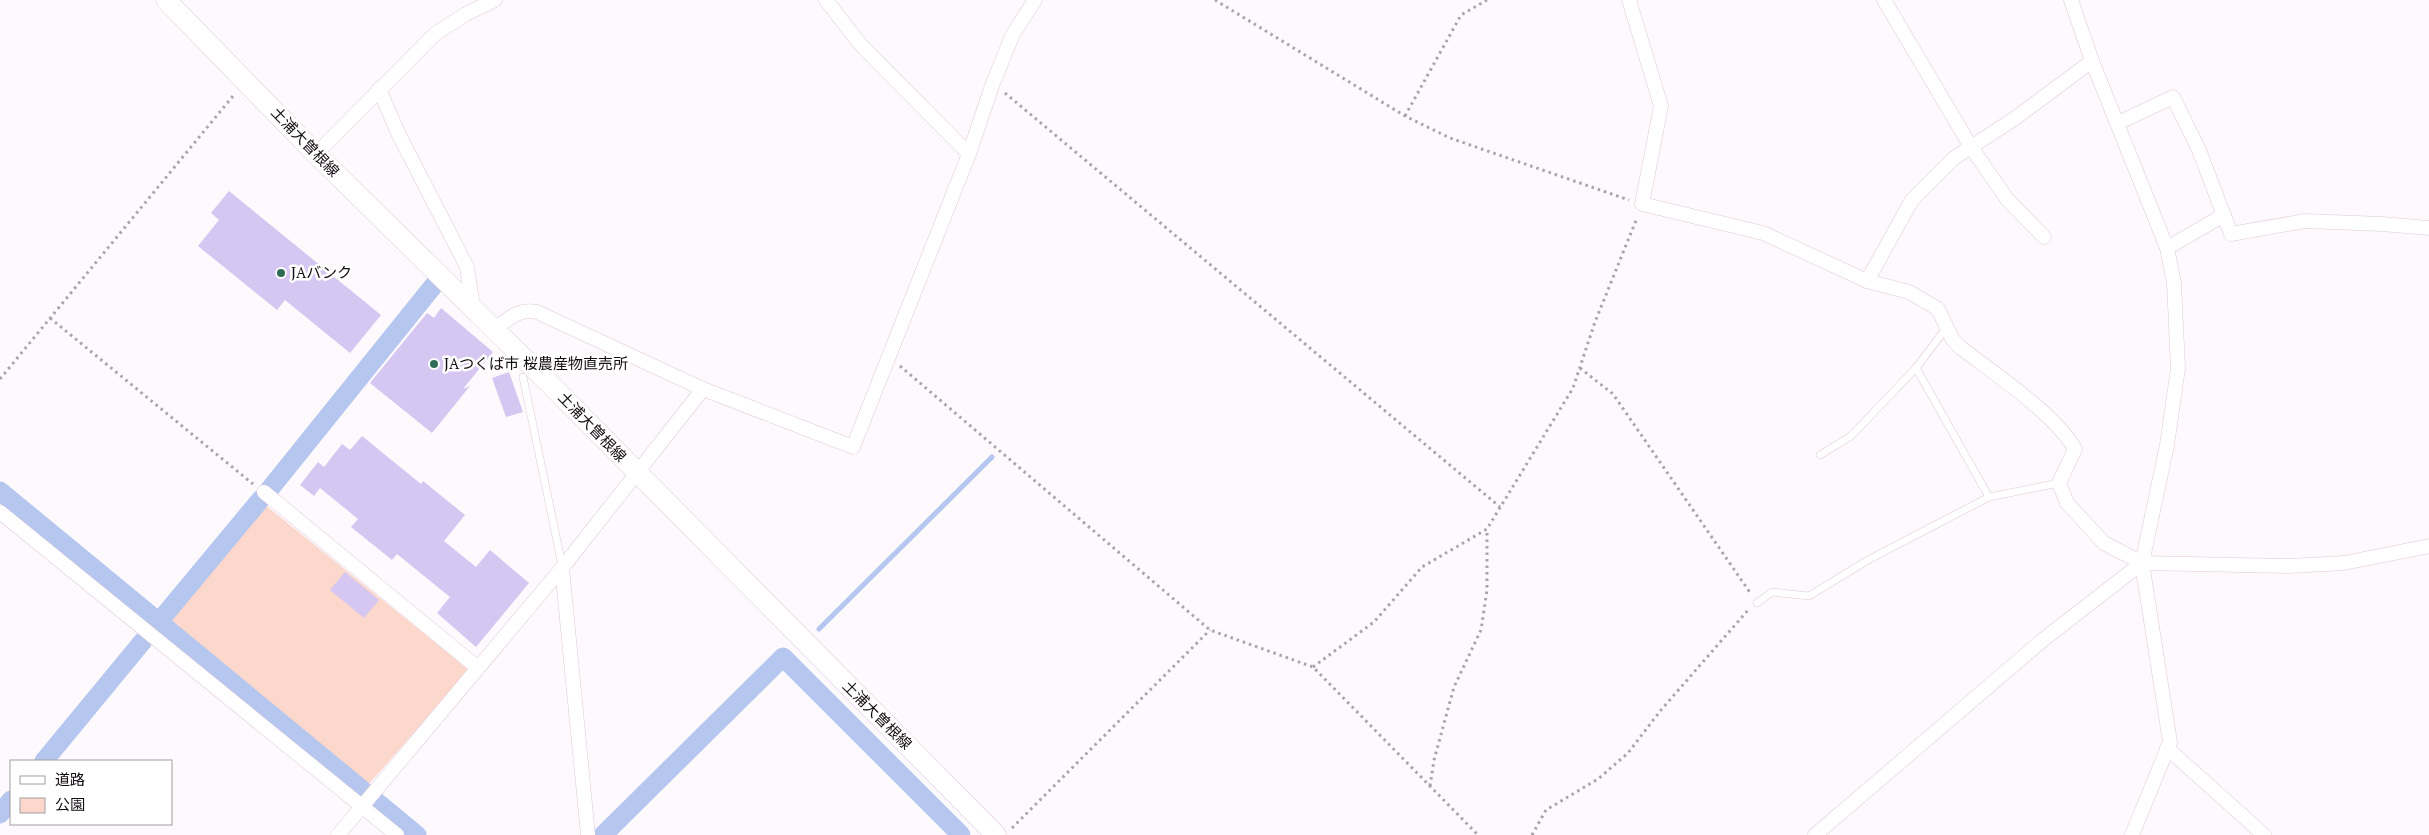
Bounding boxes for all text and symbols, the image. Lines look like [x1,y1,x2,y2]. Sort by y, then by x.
street label: 土浦大曽根線 [267,102,344,181]
place label: JAバンク [291,262,352,282]
marker: JAバンク [275,267,287,279]
place label: JAつくば市 桜農産物直売所 [444,353,628,373]
marker: JAつくば市 桜農産物直売所 [428,358,440,370]
street label: 土浦大曽根線 [554,387,631,466]
street label: 土浦大曽根線 [839,675,917,753]
legend [10,760,172,825]
text: 道路 [55,769,85,789]
text: 公園 [55,794,85,814]

